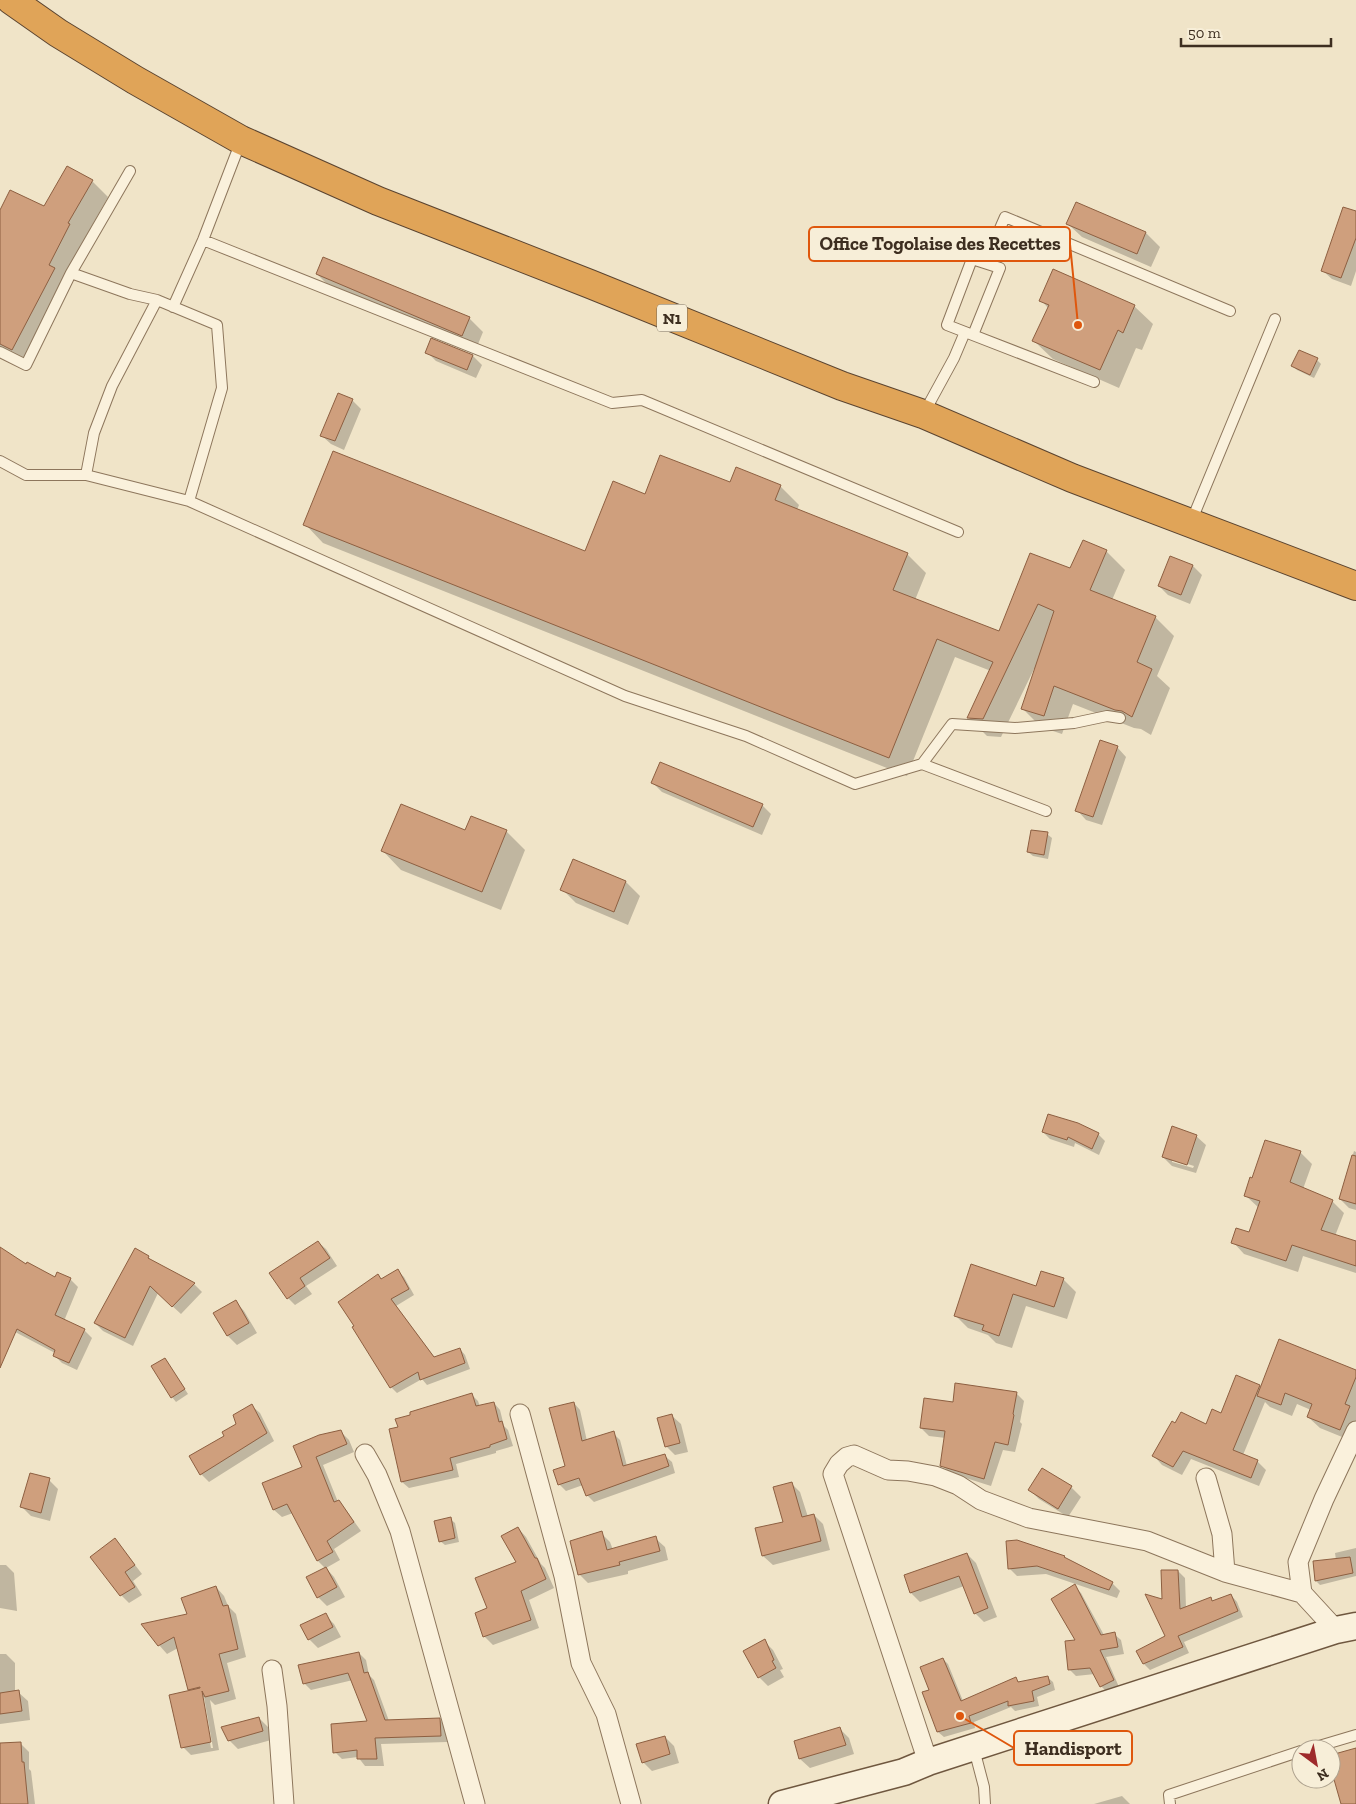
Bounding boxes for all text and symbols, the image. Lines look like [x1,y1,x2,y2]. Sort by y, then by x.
scale bar [1181,15,1331,47]
text: 50 m [1188,24,1221,42]
callout: Office Togolaise des Recettes [809,227,1070,261]
text: Office Togolaise des Recettes [819,232,1061,255]
road number: N1 [657,304,687,332]
callout: Handisport [1014,1731,1132,1765]
text: Handisport [1024,1737,1122,1760]
north arrow [1291,1739,1341,1789]
text: N [1313,1765,1332,1785]

